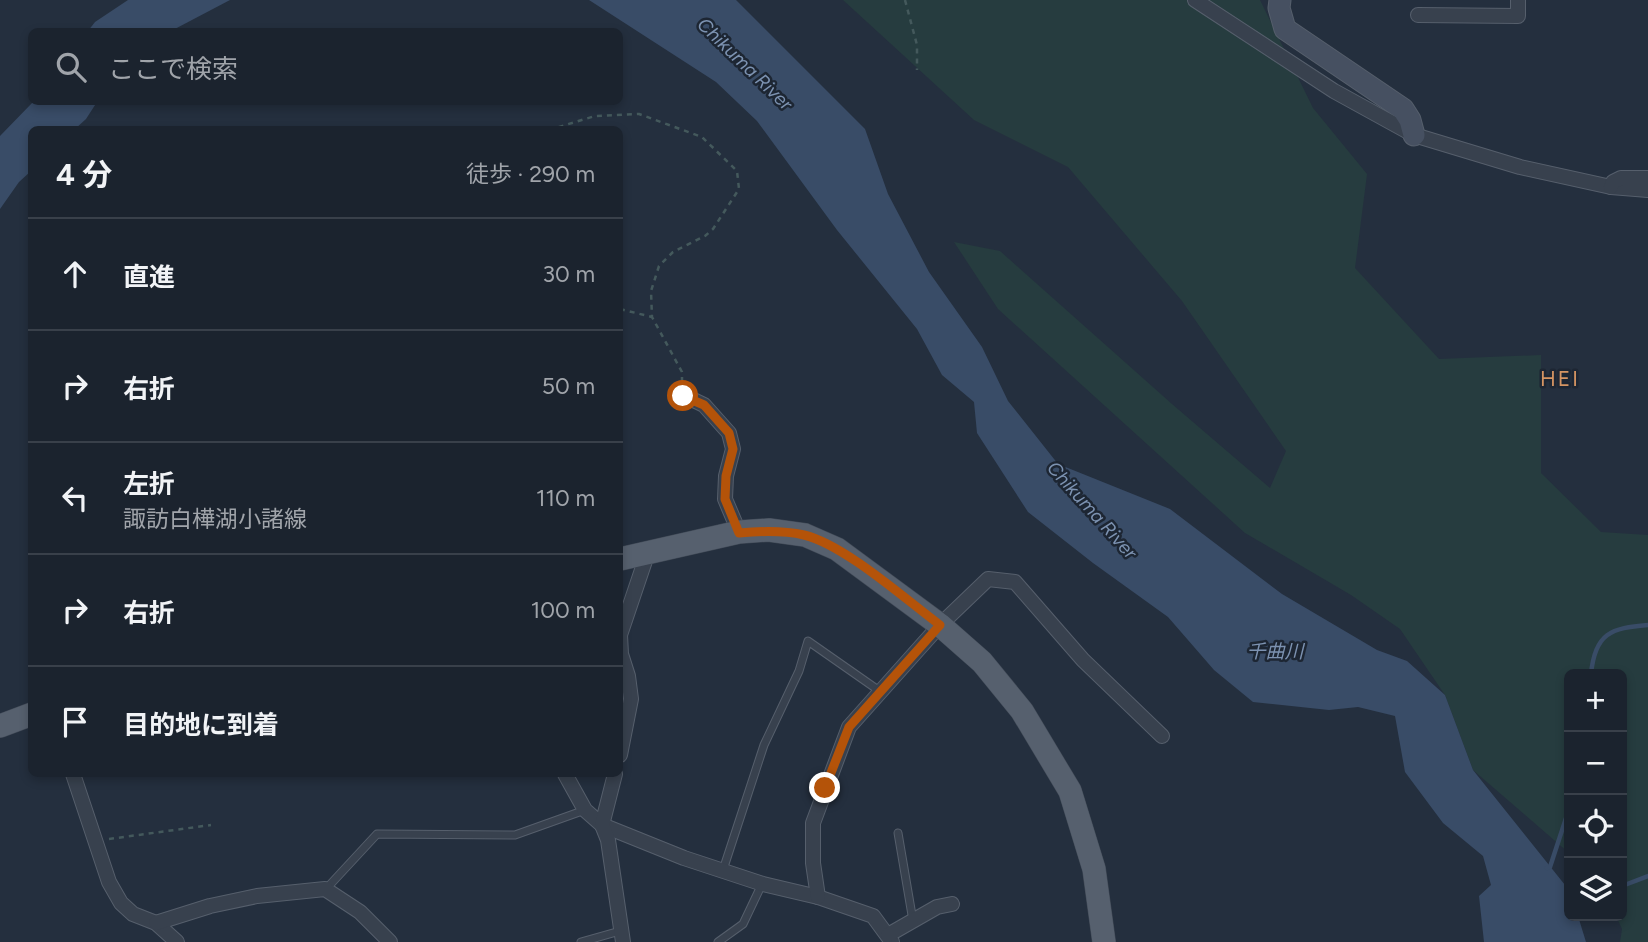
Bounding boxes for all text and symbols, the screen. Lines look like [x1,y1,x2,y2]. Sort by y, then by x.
water label: Chikuma River [693,13,798,116]
search box [28,28,623,105]
icon: search [52,48,90,86]
text: ここで検索 [108,53,238,85]
text: 4 分 [56,156,112,193]
text: 徒歩 · 290 m [466,160,595,188]
icon: ahead [56,255,94,293]
text: 30 m [542,260,595,288]
text: 直進 [123,261,175,293]
district label: HEI [1540,366,1580,391]
icon: right [56,367,94,405]
text: 50 m [542,372,595,400]
text: 右折 [123,373,175,405]
route start [667,380,698,411]
water label: Chikuma River [1042,456,1142,564]
text: 左折 [123,468,175,500]
icon: left [56,479,94,517]
text: 110 m [536,484,595,512]
text: 諏訪白樺湖小諸線 [123,505,307,533]
icon: right [56,591,94,629]
text: 100 m [531,596,595,624]
text: 右折 [123,597,175,629]
water label: 千曲川 [1246,640,1305,663]
map controls [1564,669,1627,921]
button: + [1564,669,1627,732]
icon: arrive [56,703,94,741]
text: 目的地に到着 [123,709,279,741]
button: − [1564,732,1627,795]
route end [809,772,840,803]
button: locate [1564,795,1627,858]
button: layers [1564,858,1627,921]

